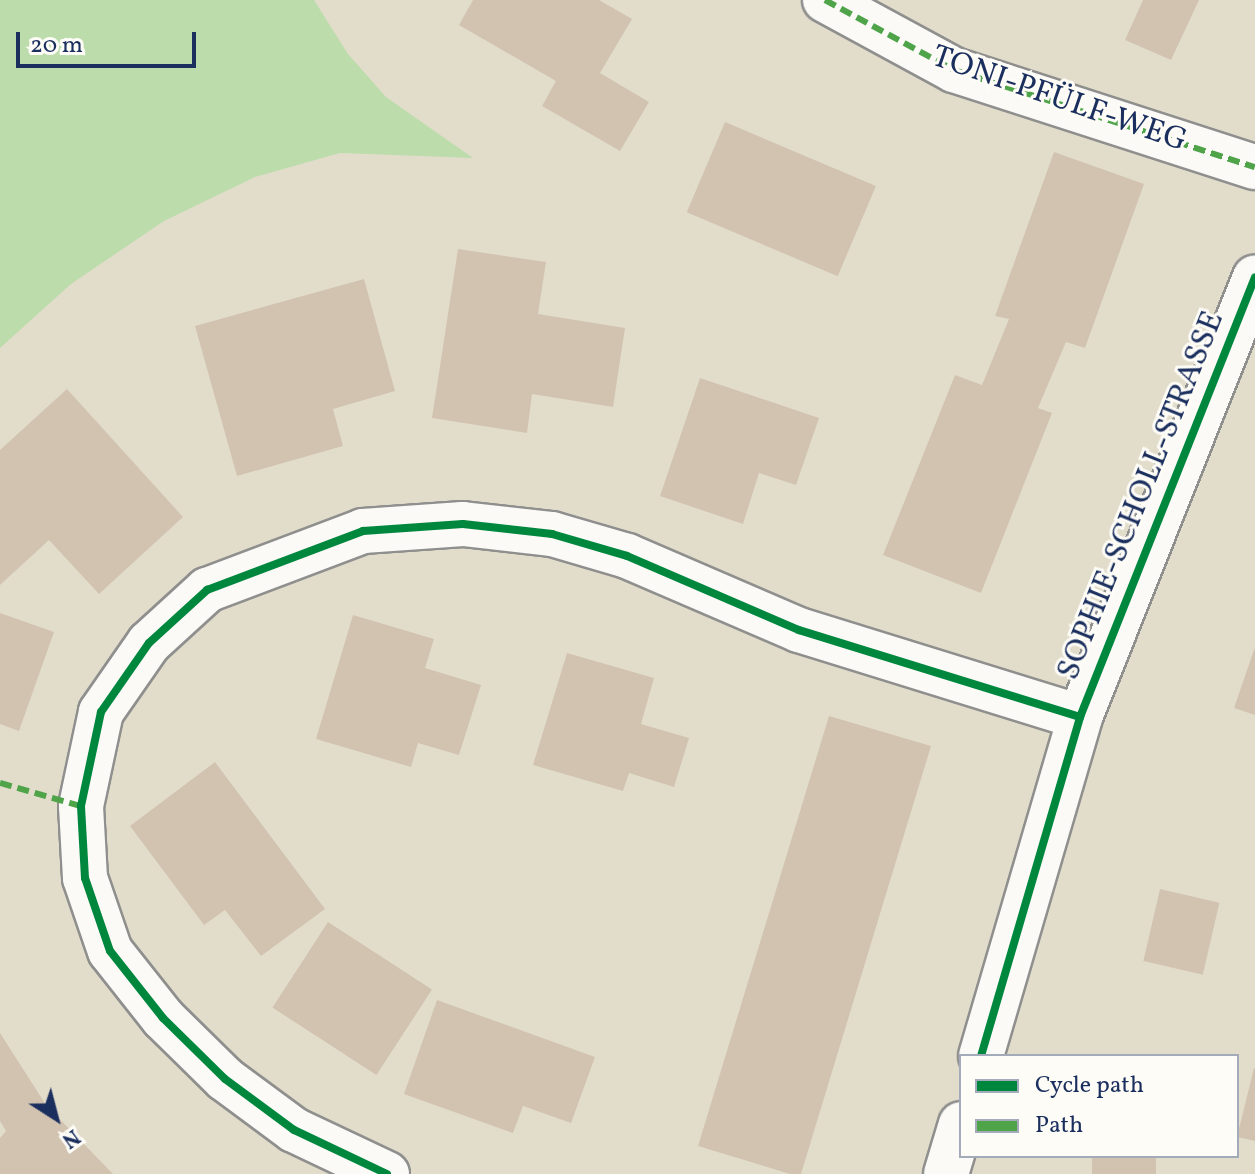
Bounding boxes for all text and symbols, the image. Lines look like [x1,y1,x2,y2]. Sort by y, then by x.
scale bar [20,16,200,66]
text: 20 m [30,29,83,63]
street label: TONI-PFÜLF-WEG [926,38,1192,162]
street label: SOPHIE-SCHOLL-STRASSE [1050,306,1234,686]
legend [959,1054,1239,1158]
text: Cycle path [1035,1069,1144,1103]
north arrow [16,1078,96,1158]
text: Path [1035,1109,1083,1143]
text: N [55,1121,86,1155]

